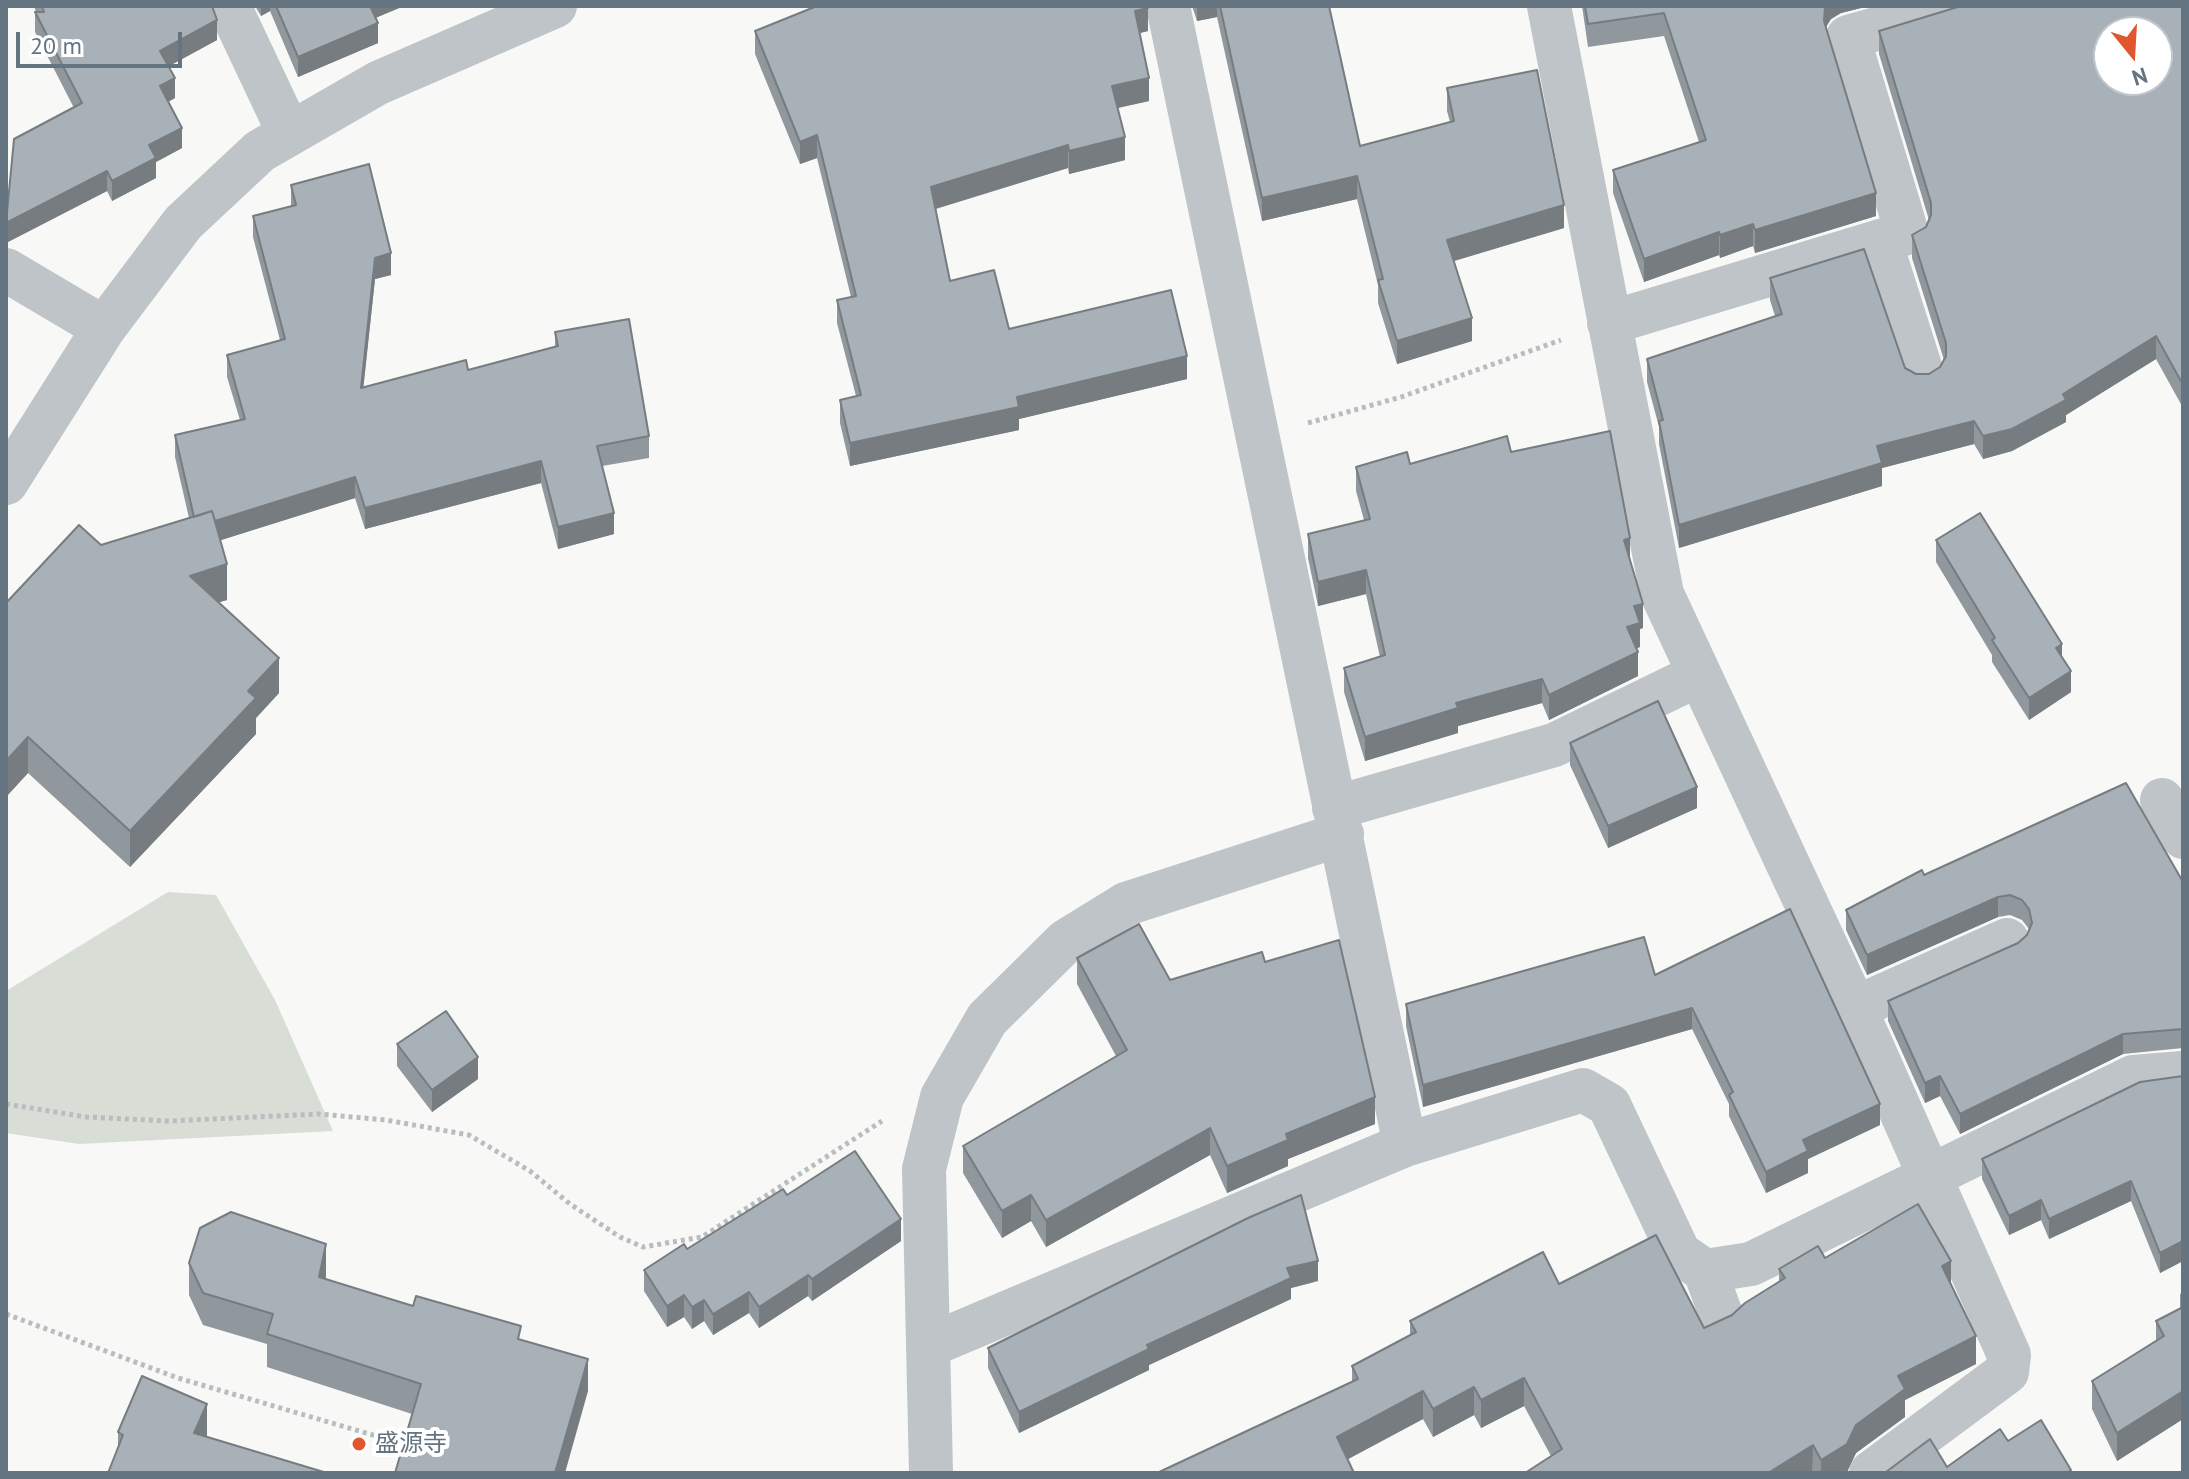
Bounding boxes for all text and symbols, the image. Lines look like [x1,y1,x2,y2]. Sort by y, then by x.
scale bar [20,16,186,66]
north arrow [2093,16,2173,96]
text: 20 m [30,30,82,61]
text: N [2129,61,2151,92]
place label: 盛源寺 [375,1430,447,1458]
marker: 盛源寺 [350,1435,368,1453]

